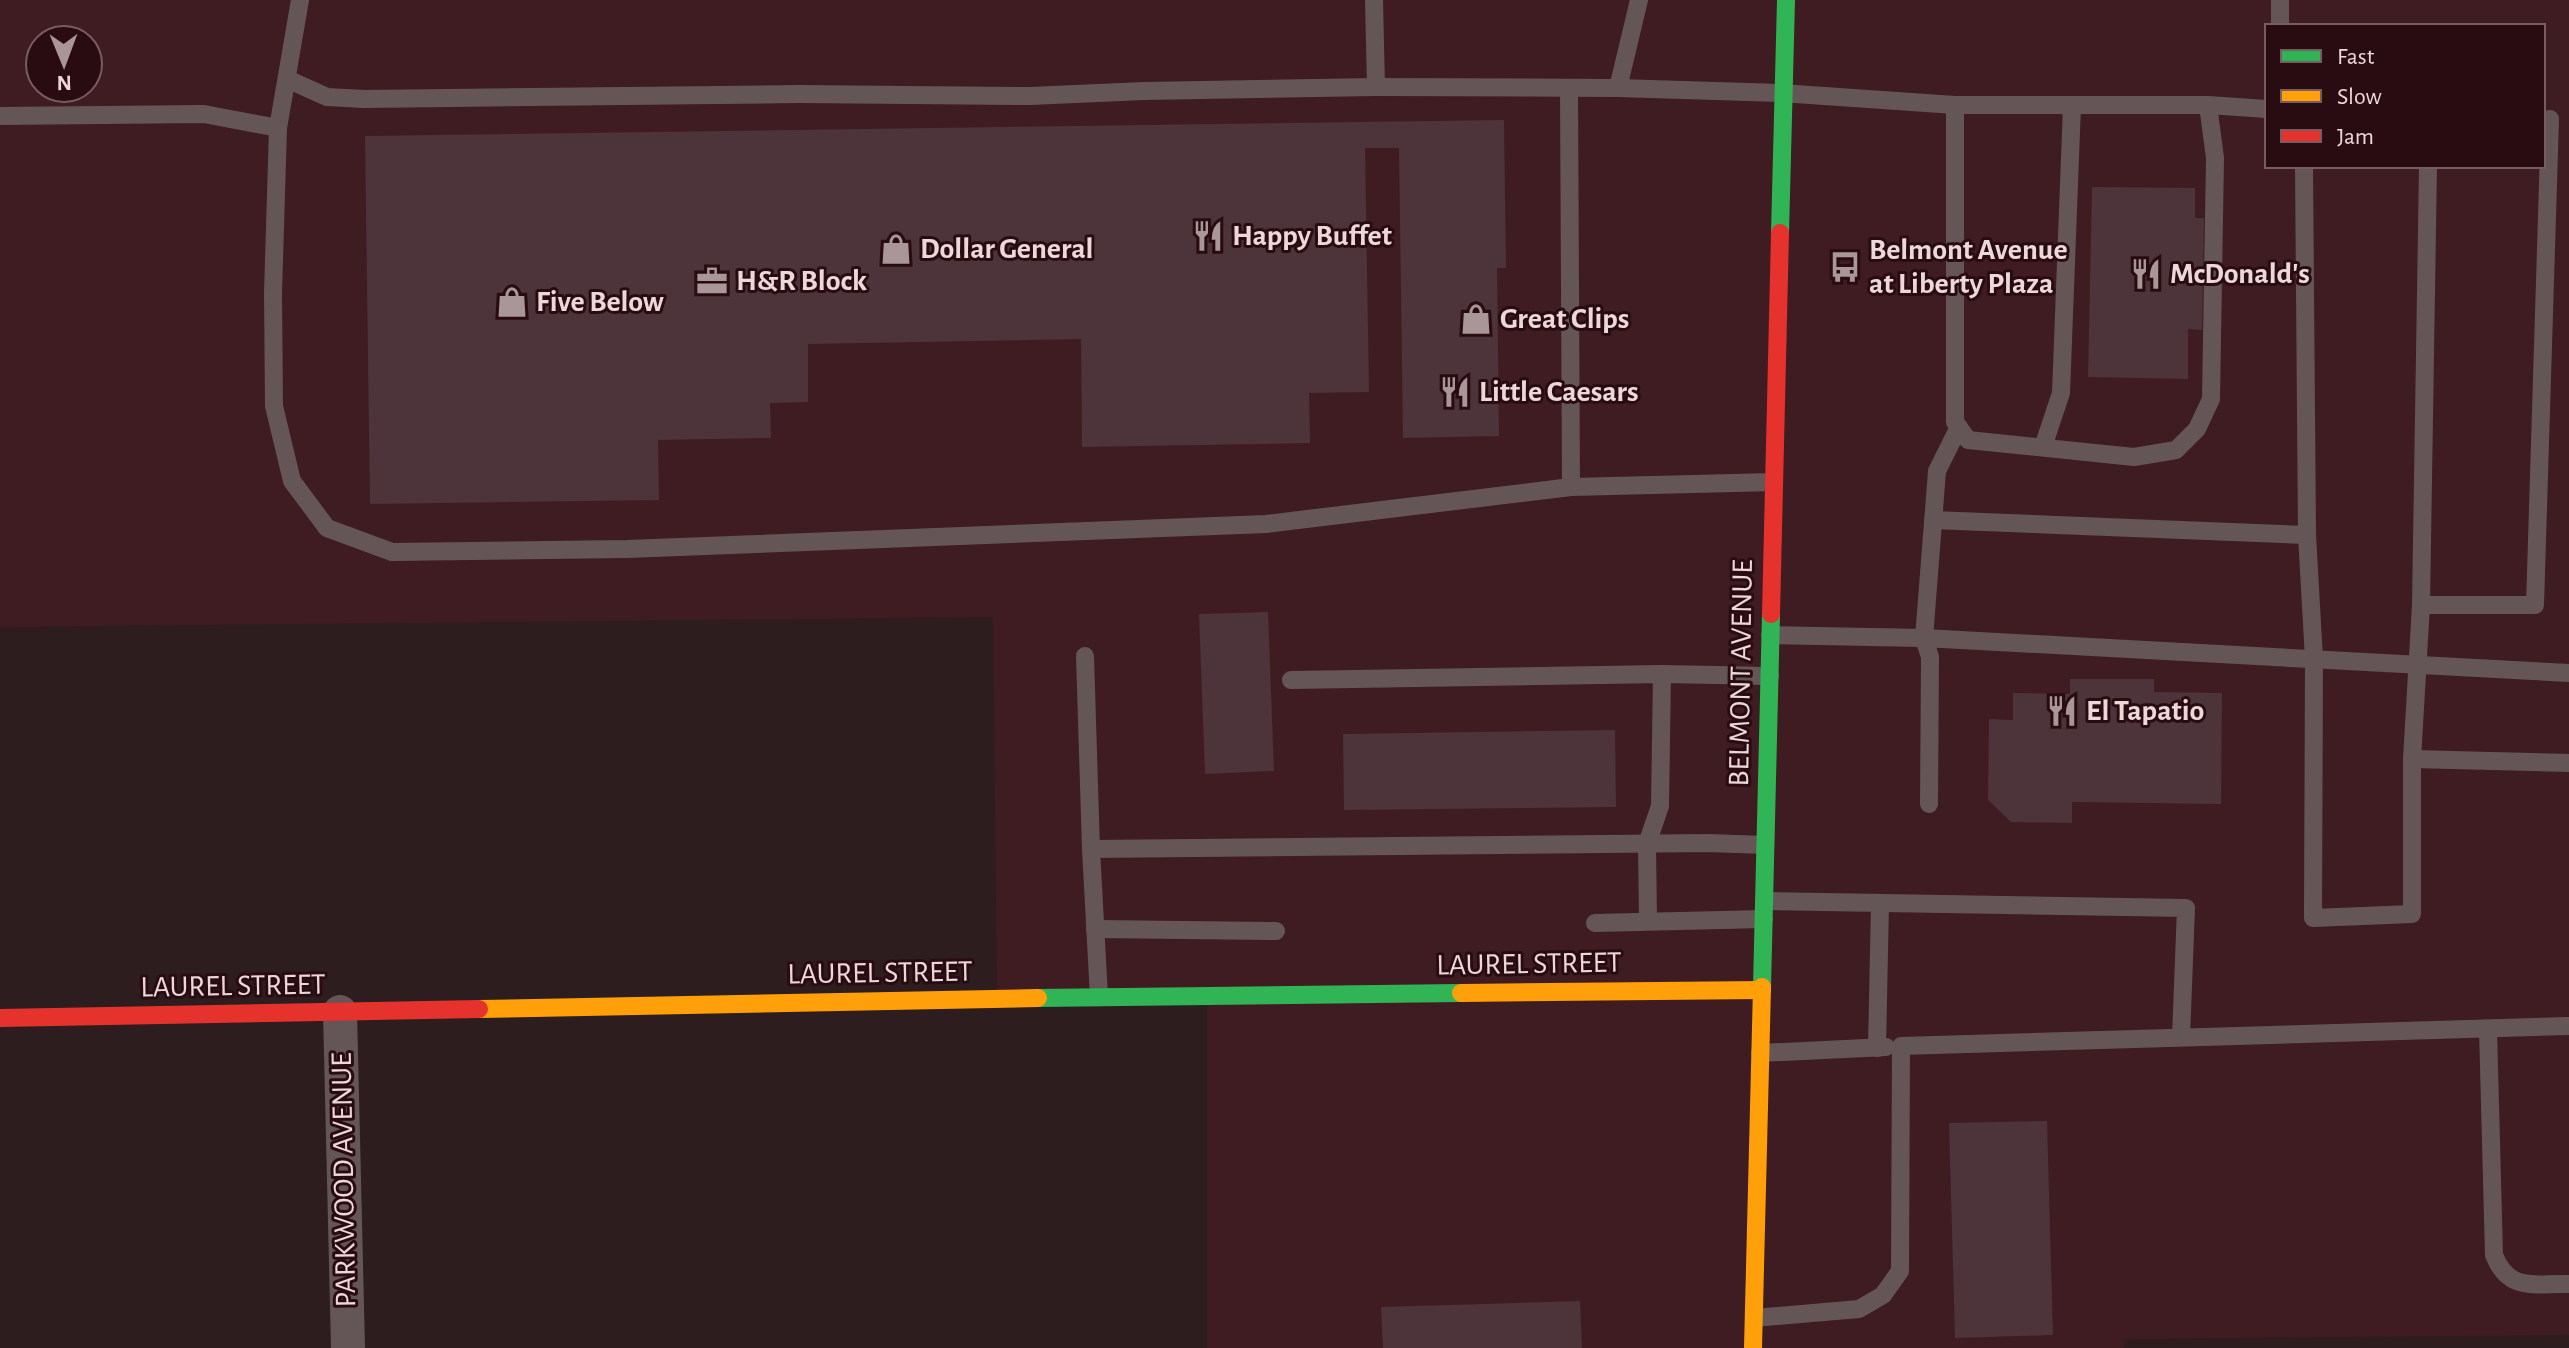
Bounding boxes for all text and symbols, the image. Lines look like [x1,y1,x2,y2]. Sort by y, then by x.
north arrow [24,24,104,104]
legend [2265,24,2545,168]
text: Fast [2337,45,2375,69]
text: N [56,72,72,94]
text: Slow [2337,85,2382,109]
text: Jam [2337,125,2374,149]
restaurant icon: Happy Buffet [1191,219,1225,253]
place label: Happy Buffet [1232,221,1392,251]
shop icon: Dollar General [879,232,913,266]
place label: Dollar General [920,234,1093,264]
place label: Belmont Avenue at Liberty Plaza [1869,235,2068,299]
bus stop icon: Belmont Avenue at Liberty Plaza [1828,250,1862,284]
restaurant icon: McDonald's [2129,257,2163,291]
place label: McDonald's [2170,259,2310,289]
office icon: H&R Block [695,264,729,298]
place label: H&R Block [736,266,867,296]
shop icon: Five Below [495,285,529,319]
place label: Five Below [536,287,664,317]
shop icon: Great Clips [1459,302,1493,336]
place label: Great Clips [1500,304,1629,334]
restaurant icon: Little Caesars [1438,375,1472,409]
place label: Little Caesars [1479,377,1639,407]
street label: BELMONT AVENUE [1724,559,1758,787]
restaurant icon: El Tapatio [2045,694,2079,728]
place label: El Tapatio [2086,696,2204,726]
street label: LAUREL STREET [1436,947,1622,981]
street label: LAUREL STREET [787,956,973,990]
street label: LAUREL STREET [140,969,326,1003]
street label: PARKWOOD AVENUE [327,1052,361,1308]

